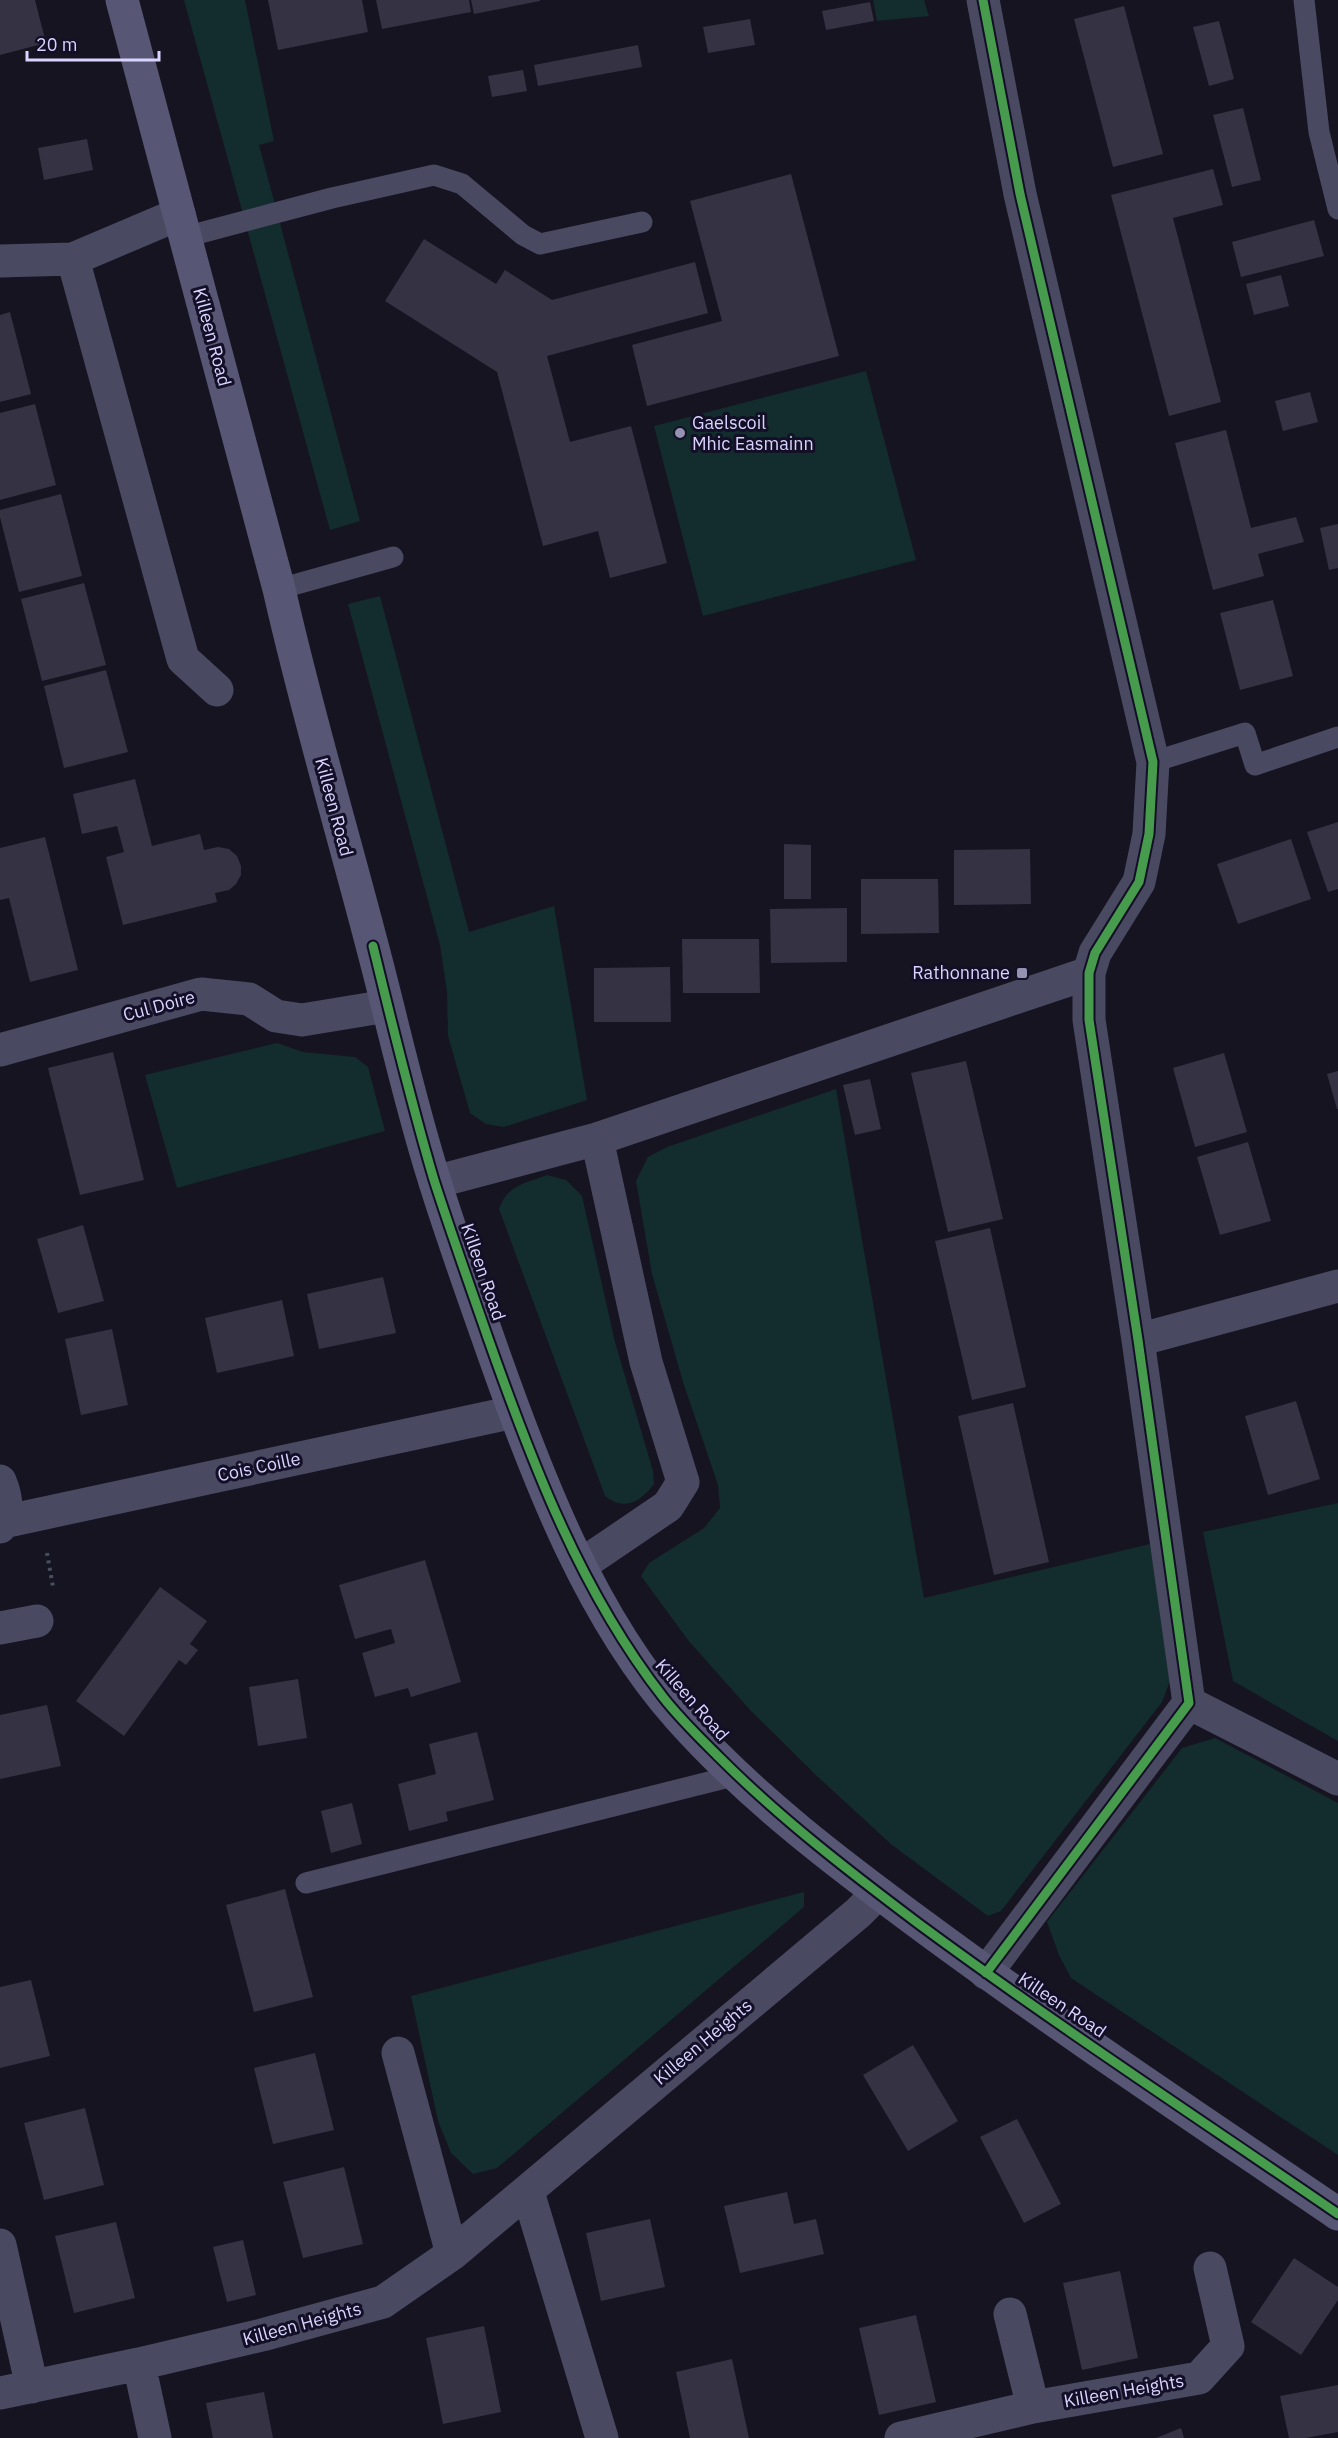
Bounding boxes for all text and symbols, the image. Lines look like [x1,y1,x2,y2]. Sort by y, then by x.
scale bar [27,24,159,62]
text: 20 m [36,33,78,56]
street label: Killeen Road [188,285,237,389]
place label: Gaelscoil Mhic Easmainn [692,411,814,455]
marker: Gaelscoil Mhic Easmainn [673,426,687,440]
street label: Killeen Road [310,755,359,859]
place label: Rathonnane [912,961,1010,984]
marker: Rathonnane [1015,966,1029,980]
street label: Cul Doire [120,985,198,1026]
street label: Killeen Road [456,1220,511,1323]
street label: Cois Coille [215,1446,303,1487]
street label: Killeen Road [650,1654,734,1745]
street label: Killeen Road [1014,1967,1111,2042]
street label: Killeen Heights [649,1994,757,2090]
street label: Killeen Heights [240,2297,364,2350]
street label: Killeen Heights [1062,2369,1186,2412]

